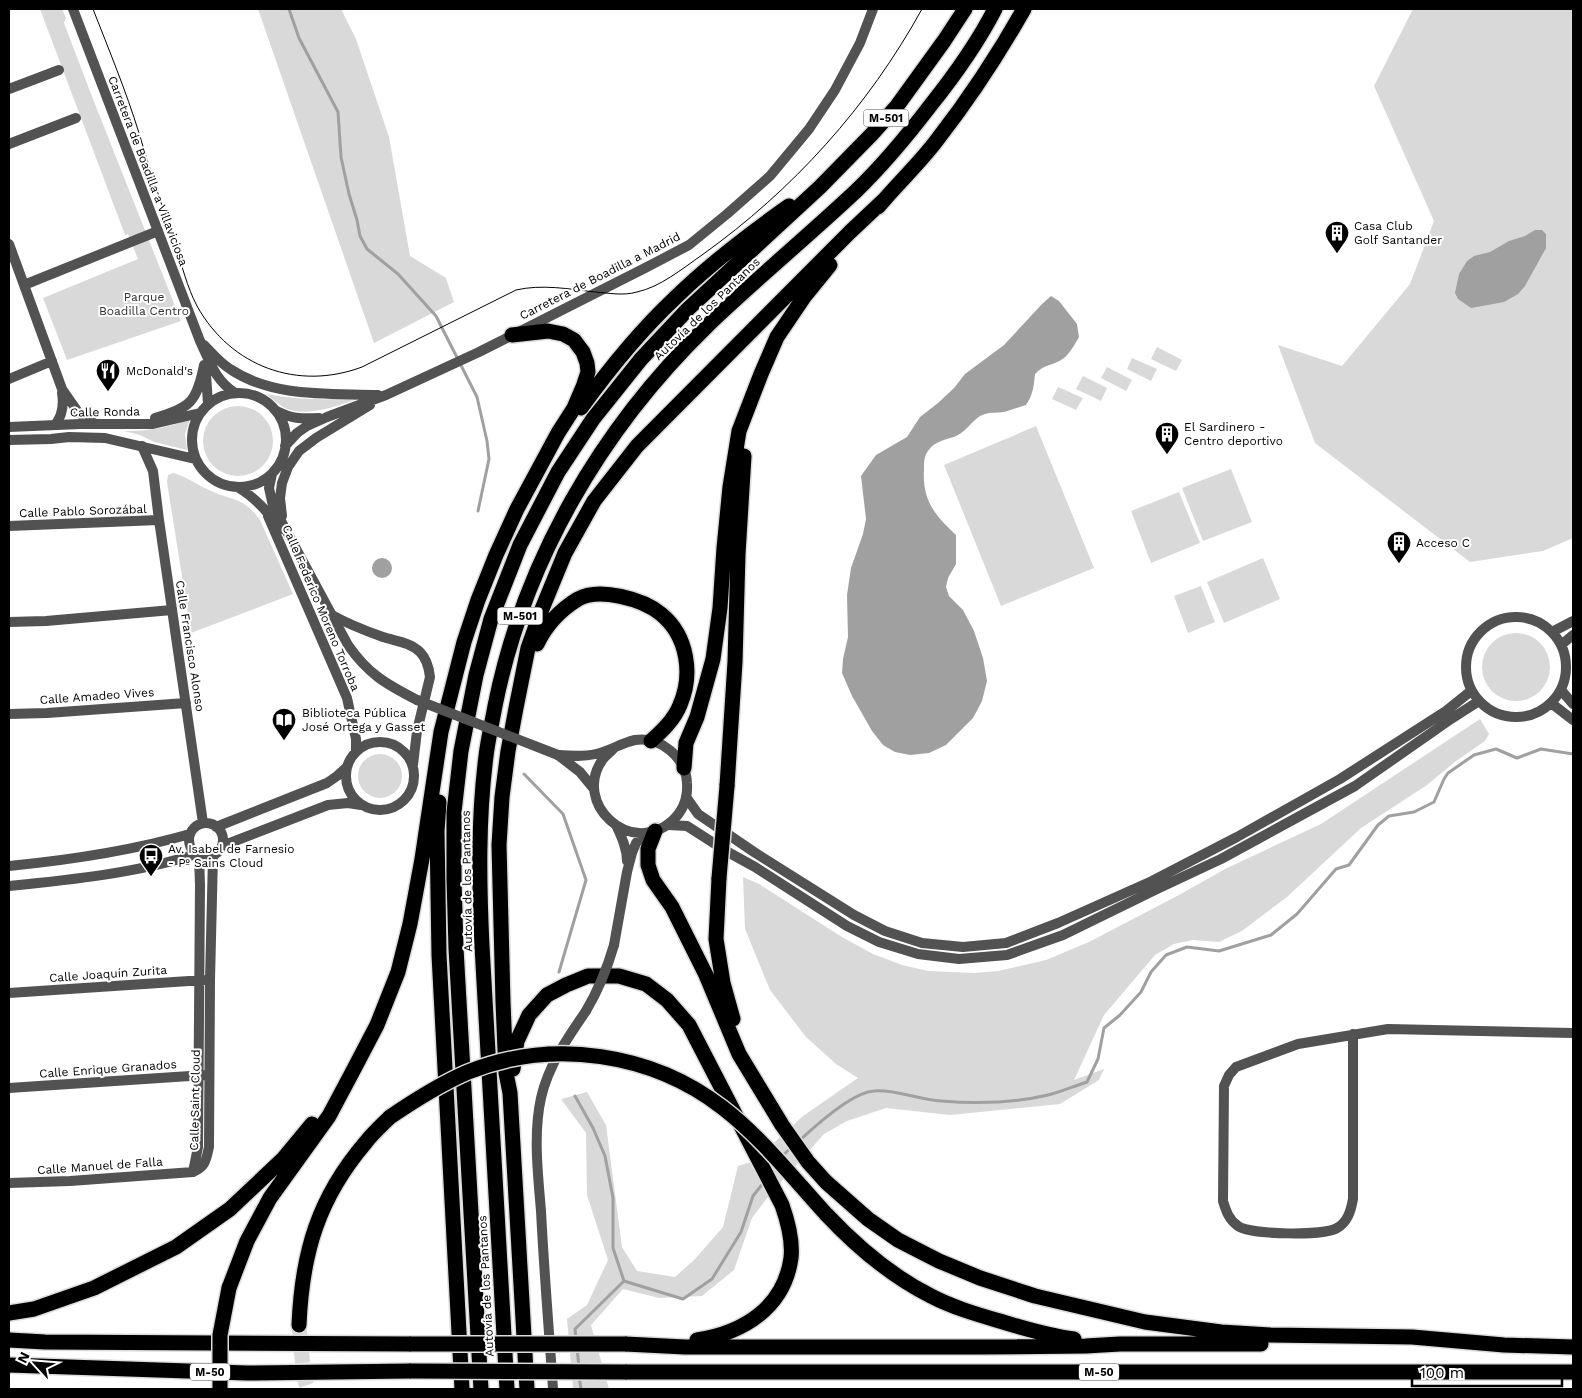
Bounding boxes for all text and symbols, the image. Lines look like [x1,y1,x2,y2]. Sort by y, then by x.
street label: Carretera de Boadilla a Villaviciosa [105,74,191,268]
road number: M-501 [864,110,908,126]
place label: Casa Club Golf Santander [1354,219,1442,247]
building icon: Casa Club Golf Santander [1324,220,1350,254]
street label: Carretera de Boadilla a Madrid [517,229,683,323]
street label: Autovía de los Pantanos [651,255,763,363]
park label: Parque Boadilla Centro [99,290,189,318]
restaurant icon: McDonald's [95,358,121,392]
place label: McDonald's [126,364,193,378]
street label: Calle Ronda [70,404,140,420]
place label: El Sardinero - Centro deportivo [1184,420,1283,448]
building icon: El Sardinero - Centro deportivo [1154,421,1180,455]
street label: Calle Pablo Sorozábal [19,502,147,520]
street label: Calle Federico Moreno Torroba [280,523,363,693]
building icon: Acceso C [1386,530,1412,564]
place label: Acceso C [1416,536,1470,550]
street label: Calle Francisco Alonso [173,579,207,713]
road number: M-501 [498,608,542,624]
street label: Calle Amadeo Vives [39,685,155,707]
place label: Biblioteca Pública José Ortega y Gasset [302,706,425,734]
library icon: Biblioteca Pública José Ortega y Gasset [271,707,297,741]
street label: Autovía de los Pantanos [459,810,475,952]
place label: Av. Isabel de Farnesio - Pº Sains Cloud [168,842,295,870]
bus stop icon: Av. Isabel de Farnesio - Pº Sains Cloud [138,843,164,877]
street label: Calle Joaquín Zurita [49,963,168,985]
street label: Calle Saint Cloud [187,1049,203,1151]
street label: Calle Enrique Granados [39,1057,177,1081]
street label: Calle Manuel de Falla [37,1155,163,1177]
street label: Autovía de los Pantanos [475,1215,497,1357]
north arrow [10,1338,60,1388]
text: N [14,1349,33,1365]
scale bar [1412,1356,1562,1388]
road number: M-50 [190,1364,230,1380]
road number: M-50 [1079,1364,1119,1380]
text: 100 m [1420,1364,1464,1382]

